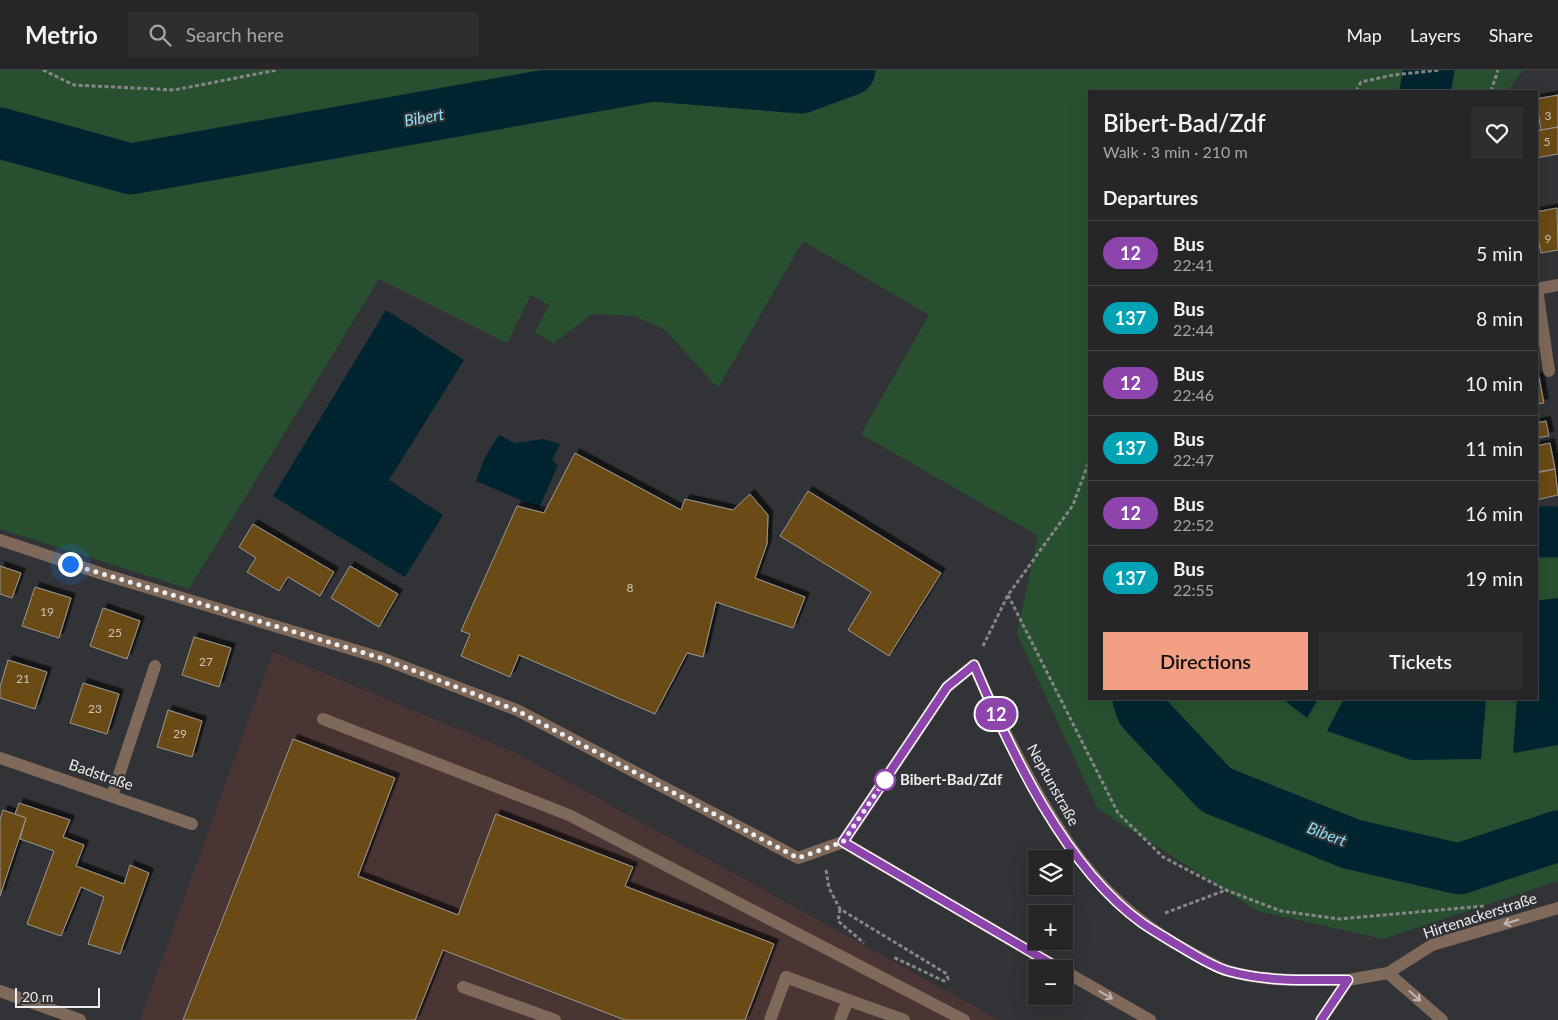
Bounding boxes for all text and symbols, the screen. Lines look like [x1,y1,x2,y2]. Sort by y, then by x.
search box [128,12,478,57]
text: Metrio [25,20,98,49]
icon: search [146,21,174,49]
text: Search here [186,23,284,46]
text: Map [1346,24,1382,46]
text: Layers [1410,24,1461,46]
text: Share [1489,24,1533,46]
water label: Bibert [402,104,446,129]
button: heart [1471,107,1523,159]
text: Bibert-Bad/Zdf [1103,108,1265,137]
house number: 3 [1545,108,1552,123]
house number: 5 [1544,134,1551,149]
text: Walk · 3 min · 210 m [1103,142,1248,161]
text: Departures [1103,186,1198,209]
house number: 9 [1545,231,1552,246]
text: Bus [1173,232,1204,255]
text: 12 [1120,242,1141,264]
text: 5 min [1476,242,1523,265]
text: 22:41 [1173,255,1214,274]
text: Bus [1173,297,1204,320]
text: 137 [1115,307,1146,329]
text: 8 min [1476,307,1523,330]
text: 22:44 [1173,320,1214,339]
text: Bus [1173,362,1204,385]
text: 12 [1120,372,1141,394]
text: 10 min [1465,372,1523,395]
text: 22:46 [1173,385,1214,404]
text: Bus [1173,427,1204,450]
text: 137 [1115,437,1146,459]
text: 11 min [1465,437,1523,460]
text: 22:47 [1173,450,1214,469]
text: Bus [1173,492,1204,515]
text: 12 [1120,502,1141,524]
text: 16 min [1465,502,1523,525]
text: 22:52 [1173,515,1214,534]
your location [58,552,83,577]
text: Bus [1173,557,1204,580]
text: 137 [1115,567,1146,589]
text: 19 min [1465,567,1523,590]
house number: 8 [627,580,634,595]
text: 22:55 [1173,580,1214,599]
house number: 19 [40,604,54,619]
house number: 25 [108,625,122,640]
button: Directions [1103,632,1308,690]
button: Tickets [1318,632,1523,690]
house number: 27 [199,654,213,669]
house number: 21 [16,671,30,686]
line badge: 12 [974,698,1018,730]
house number: 23 [88,701,102,716]
text: 12 [986,703,1006,725]
house number: 29 [173,726,187,741]
street label: Neptunstraße [1024,740,1084,829]
street label: Badstraße [67,755,136,793]
marker: Bibert-Bad/Zdf [874,769,896,791]
place label: Bibert-Bad/Zdf [900,770,1003,788]
water label: Bibert [1305,817,1350,850]
map controls [1028,850,1073,1005]
button: layers [1028,850,1073,895]
street label: Hirtenackerstraße [1421,888,1539,942]
button: + [1028,905,1073,950]
one-way arrow [1504,917,1520,927]
button: − [1028,960,1073,1005]
scale bar [15,985,100,1008]
text: 20 m [22,988,53,1005]
one-way arrow [1098,990,1113,1000]
one-way arrow [1408,991,1421,1002]

